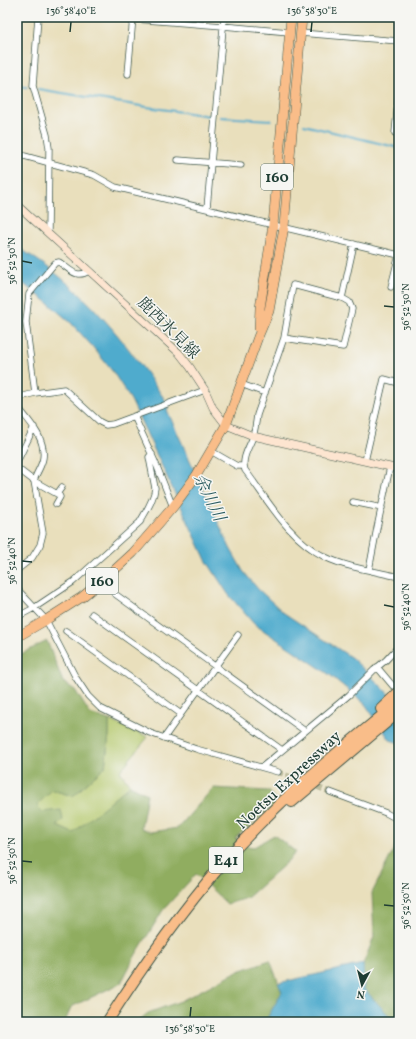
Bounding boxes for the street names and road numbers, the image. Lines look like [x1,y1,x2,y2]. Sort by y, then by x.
road number: 160 [261,164,293,190]
street label: 鹿西氷見線 [132,292,204,364]
road number: 160 [86,568,118,594]
street label: Noetsu Expressway [232,726,347,835]
road number: E41 [209,847,243,873]

